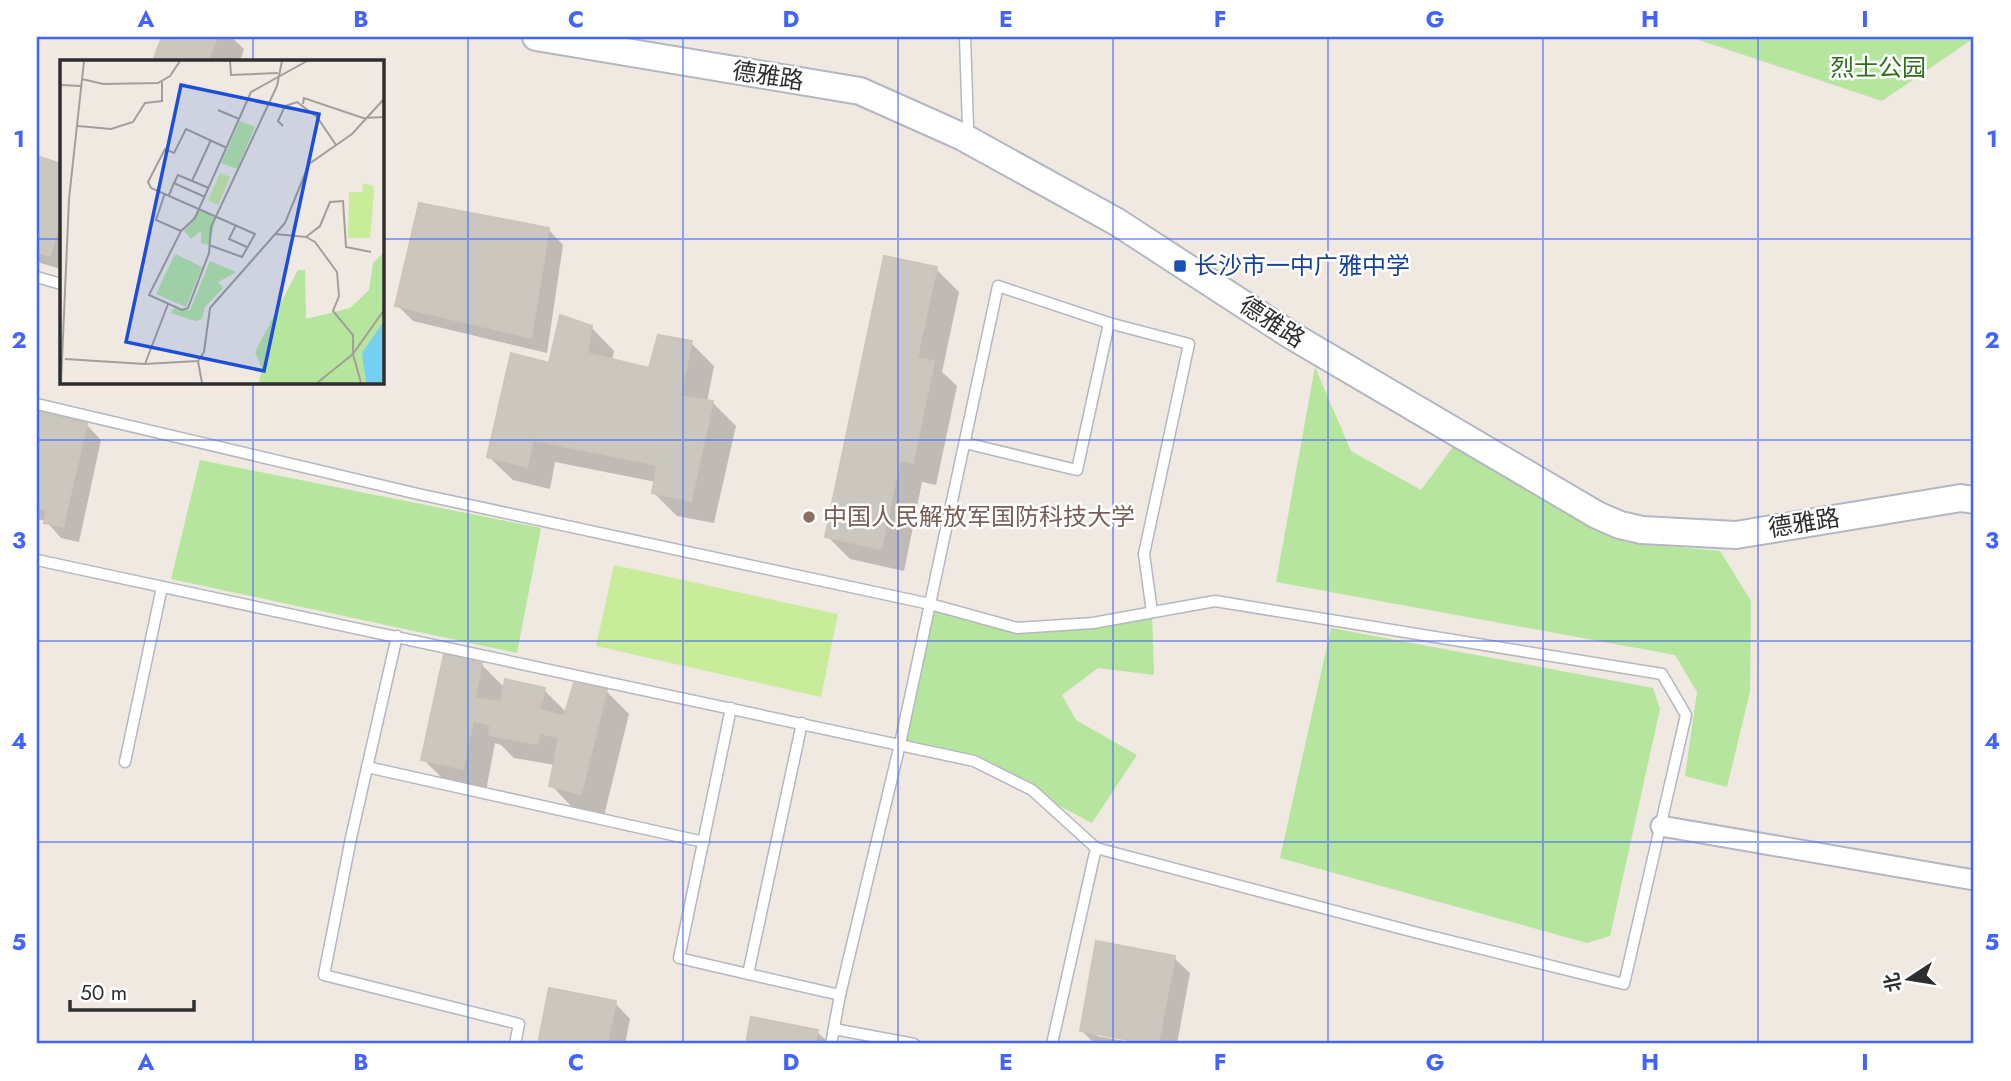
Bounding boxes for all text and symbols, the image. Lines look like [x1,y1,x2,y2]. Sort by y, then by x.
text: A [137,2,155,36]
text: B [353,2,369,36]
text: C [568,2,584,36]
text: D [783,2,800,36]
text: E [999,2,1013,36]
text: F [1214,2,1226,36]
text: G [1426,2,1444,36]
text: H [1641,2,1659,36]
text: I [1861,2,1869,36]
park label: 烈士公园 [1830,50,1926,85]
street label: 德雅路 [730,53,806,98]
inset map [60,60,383,383]
text: 1 [13,122,25,156]
text: 1 [1986,122,1998,156]
place label: 长沙市一中广雅中学 [1194,248,1410,283]
marker: 长沙市一中广雅中学 [1172,258,1188,274]
street label: 德雅路 [1233,287,1312,356]
text: 2 [11,323,27,357]
text: 2 [1984,323,2000,357]
place label: 中国人民解放军国防科技大学 [823,499,1135,534]
street label: 德雅路 [1766,500,1842,545]
marker: 中国人民解放军国防科技大学 [801,509,817,525]
text: 3 [12,523,26,557]
text: 3 [1985,523,1999,557]
text: 4 [11,724,27,758]
text: 4 [1984,724,2000,758]
text: 5 [12,925,26,959]
text: 5 [1985,925,1999,959]
north arrow [1874,944,1944,1014]
scale bar [70,969,194,1013]
text: 北 [1878,970,1908,995]
text: 50 m [80,978,127,1008]
text: A [137,1045,155,1079]
text: B [353,1045,369,1079]
text: C [568,1045,584,1079]
text: D [783,1045,800,1079]
text: E [999,1045,1013,1079]
text: F [1214,1045,1226,1079]
text: G [1426,1045,1444,1079]
text: H [1641,1045,1659,1079]
text: I [1861,1045,1869,1079]

